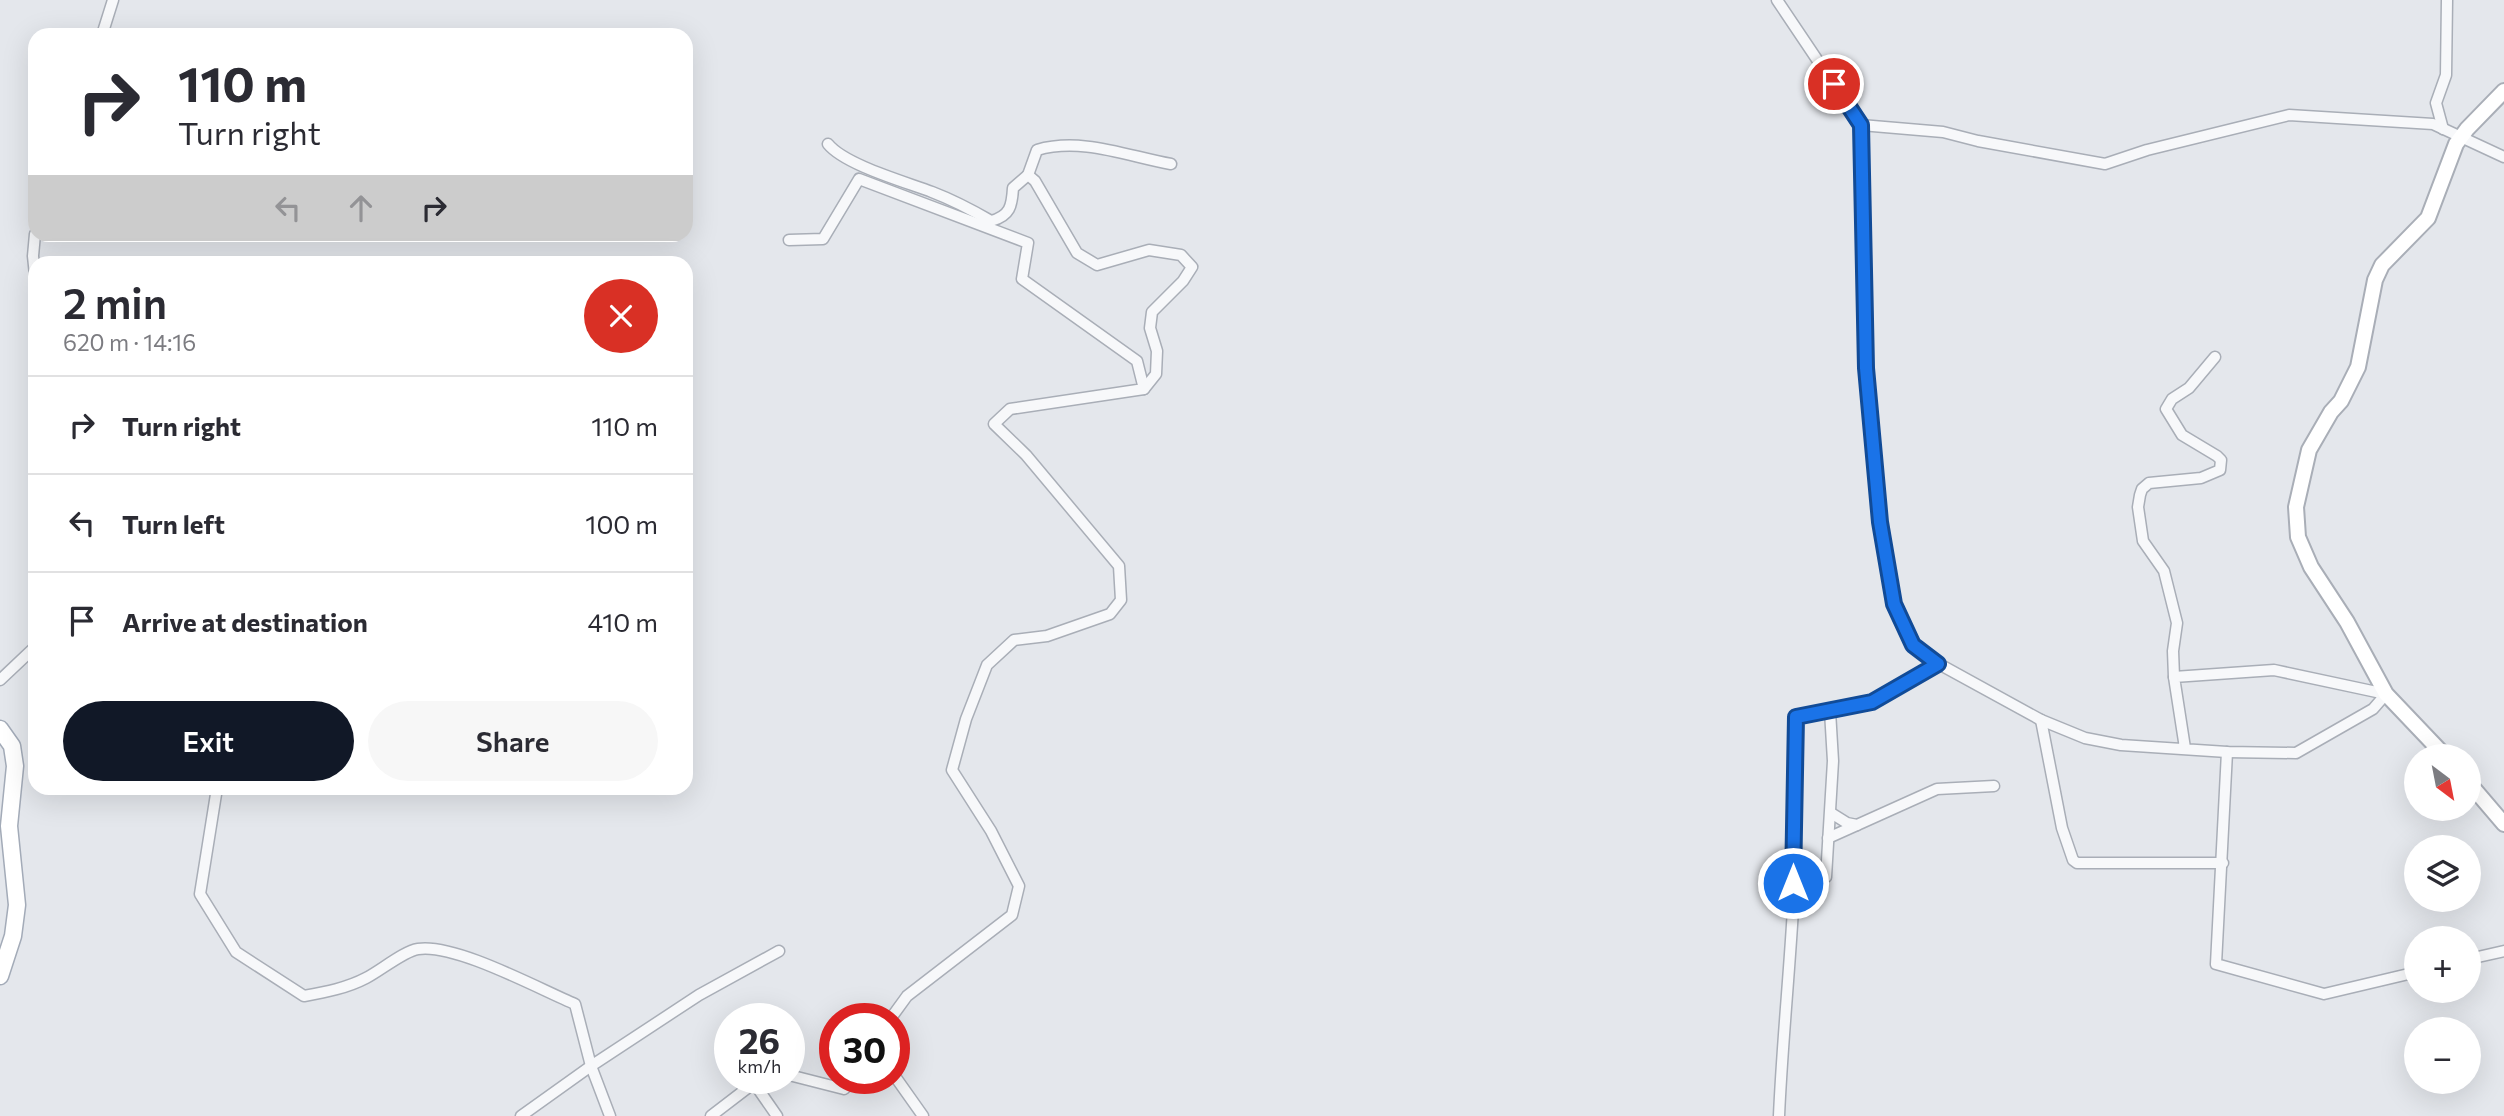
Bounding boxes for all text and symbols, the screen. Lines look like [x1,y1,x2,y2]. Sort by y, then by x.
text: 110 m [178,52,307,112]
pin [1804,54,1864,114]
icon: right [63,56,154,147]
icon: arrive [1815,65,1853,103]
text: Turn right [178,112,321,152]
icon: left [269,189,307,227]
icon: ahead [342,189,380,227]
icon: right [415,189,453,227]
text: 2 min [63,276,167,328]
button: close [584,279,658,353]
text: 620 m · 14:16 [63,328,196,356]
icon: right [63,406,101,444]
text: Turn right [122,410,241,441]
text: 110 m [591,410,658,441]
icon: left [63,504,101,542]
text: Turn left [122,508,225,539]
text: 100 m [585,508,658,539]
icon: arrive [63,602,101,640]
text: Arrive at destination [122,606,368,637]
text: 410 m [587,606,658,637]
button: Exit [63,701,354,781]
button: Share [368,701,658,781]
north arrow [2404,744,2482,821]
map controls [2404,744,2481,1094]
button: layers [2404,835,2481,912]
position arrow [1756,846,1830,920]
button: + [2404,926,2481,1003]
speed limit sign: 30 [819,1003,910,1094]
button: − [2404,1017,2481,1094]
text: 26 [739,1018,780,1061]
text: km/h [738,1055,781,1077]

